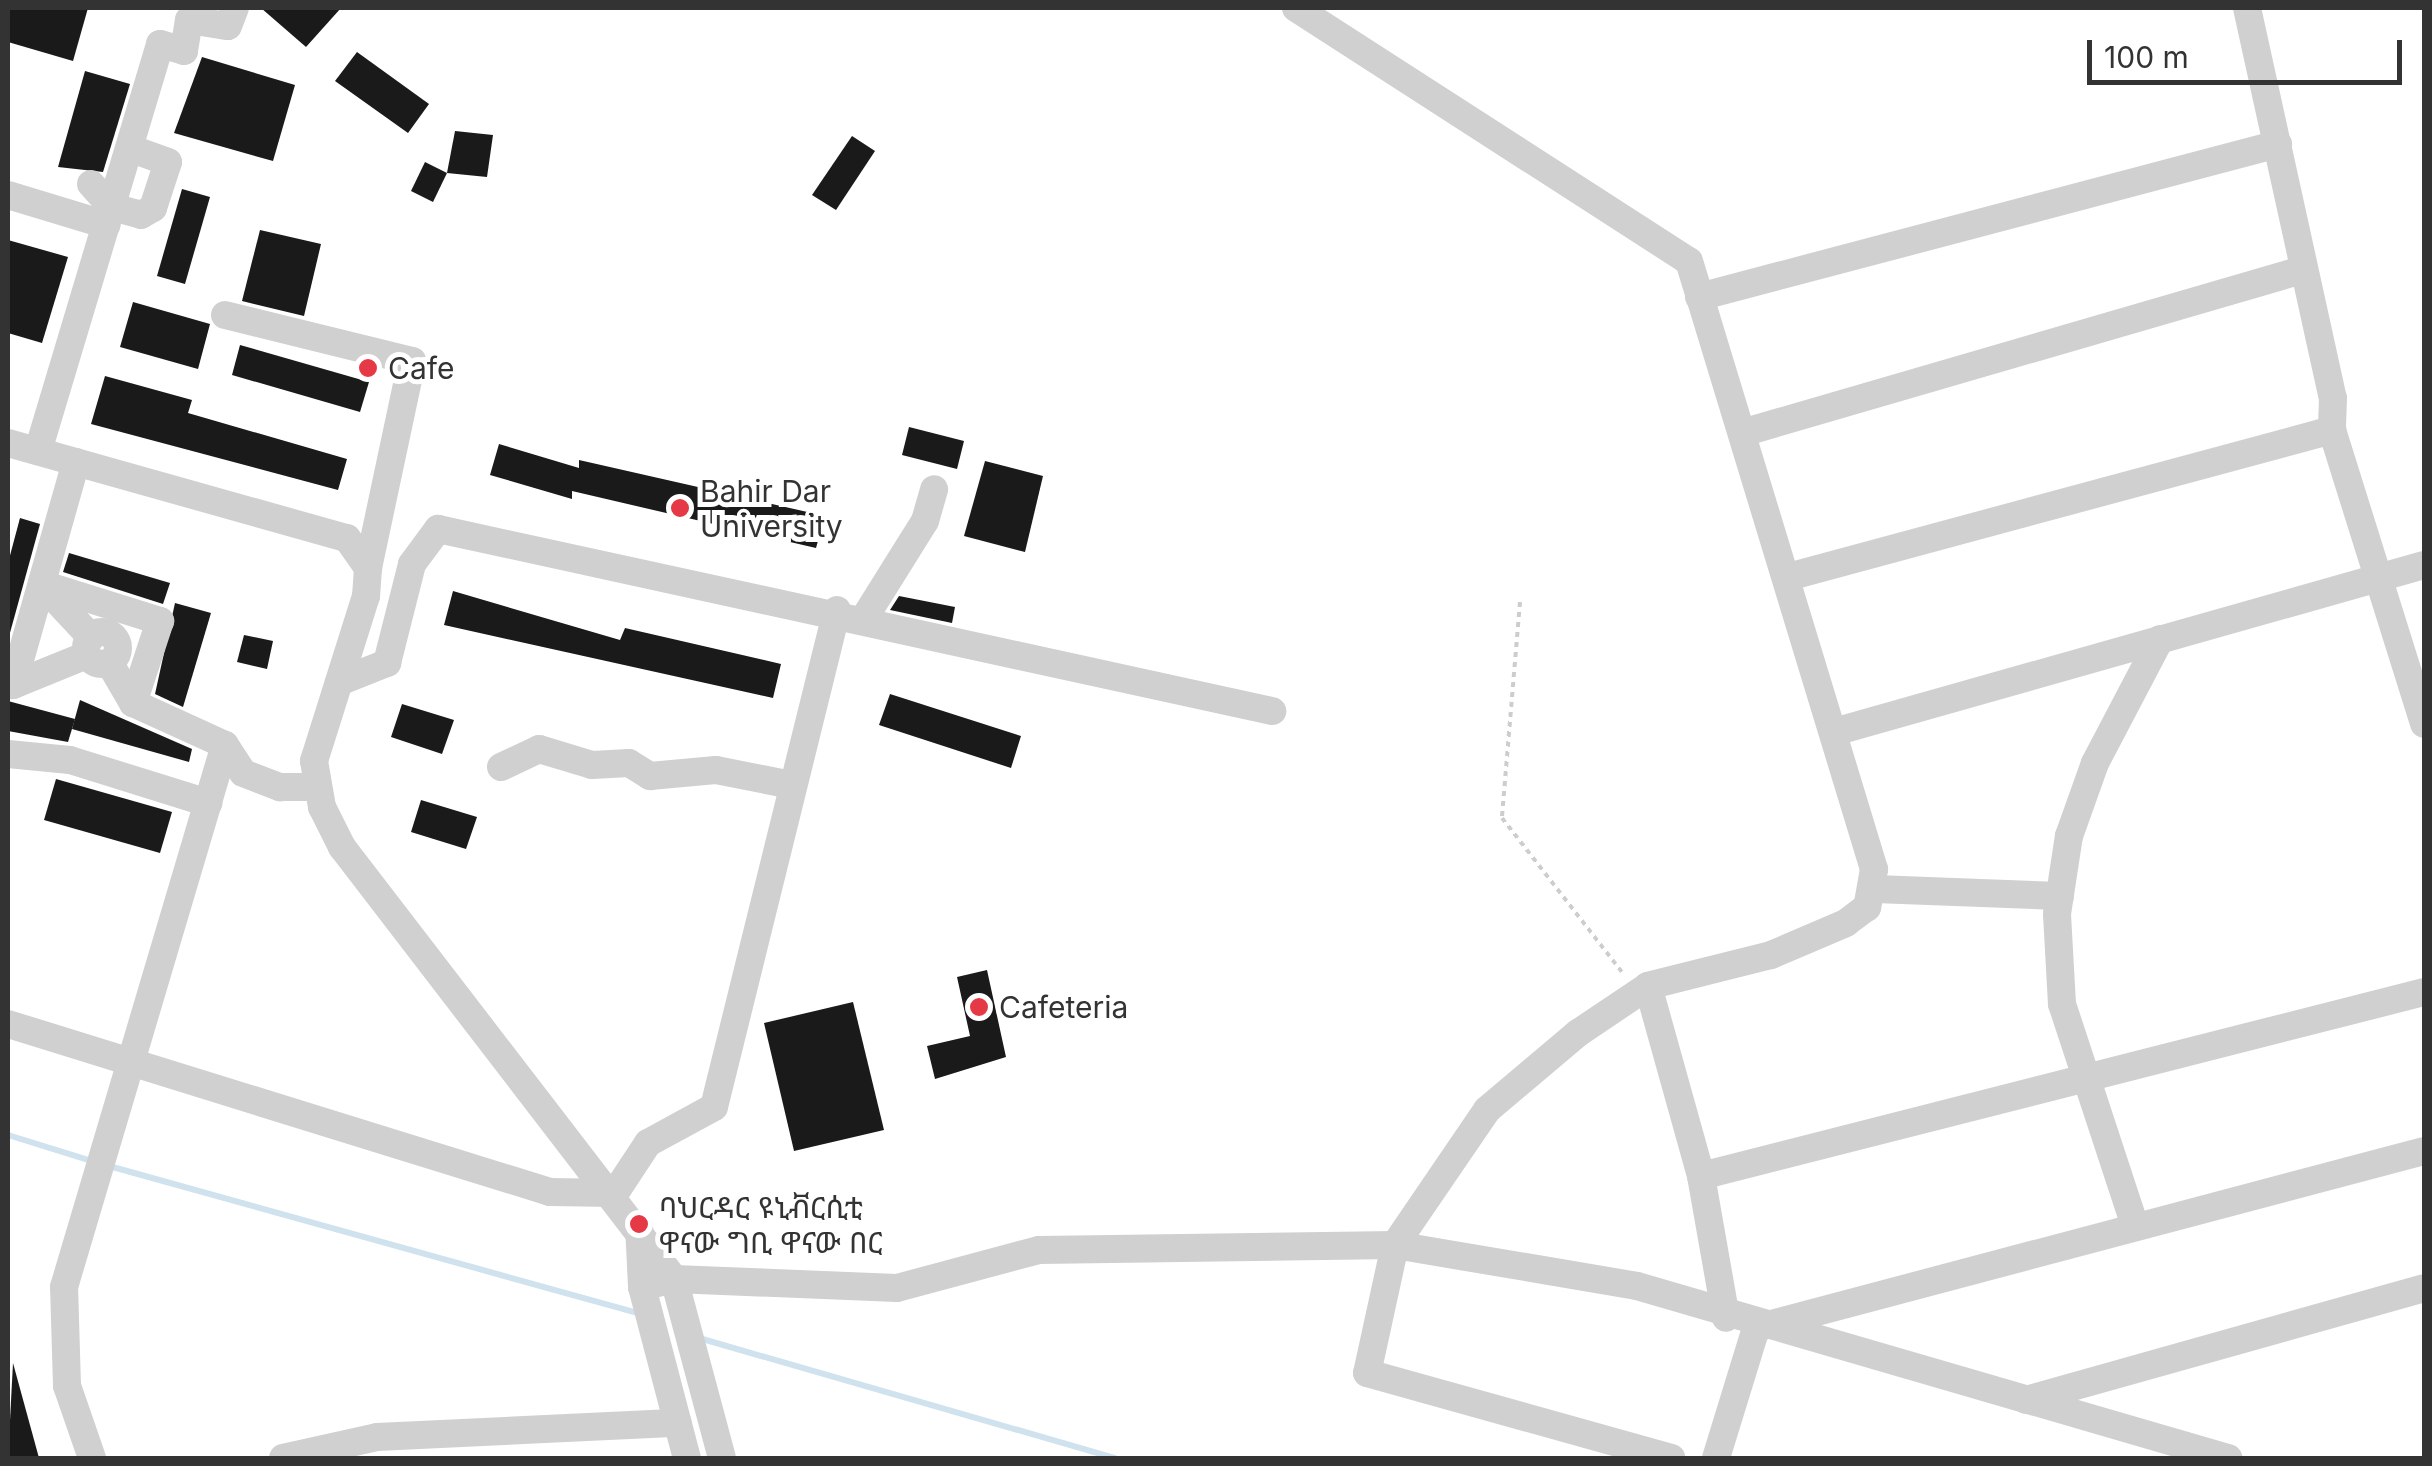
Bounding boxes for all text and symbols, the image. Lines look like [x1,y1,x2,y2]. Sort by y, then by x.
scale bar [2092,20,2407,82]
text: 100 m [2104,39,2189,75]
place label: Cafe [388,350,454,386]
marker: Cafe [357,357,379,379]
place label: Bahir Dar University [700,473,843,544]
marker: Bahir Dar University [669,497,691,519]
place label: Cafeteria [999,989,1128,1025]
marker: Cafeteria [968,996,990,1018]
place label: ባህርዳር ዩኒቭርሲቲ ዋናው ግቢ ዋናው በር [659,1189,883,1260]
marker: ባህርዳር ዩኒቭርሲቲ ዋናው ግቢ ዋናው በር [628,1213,650,1235]

